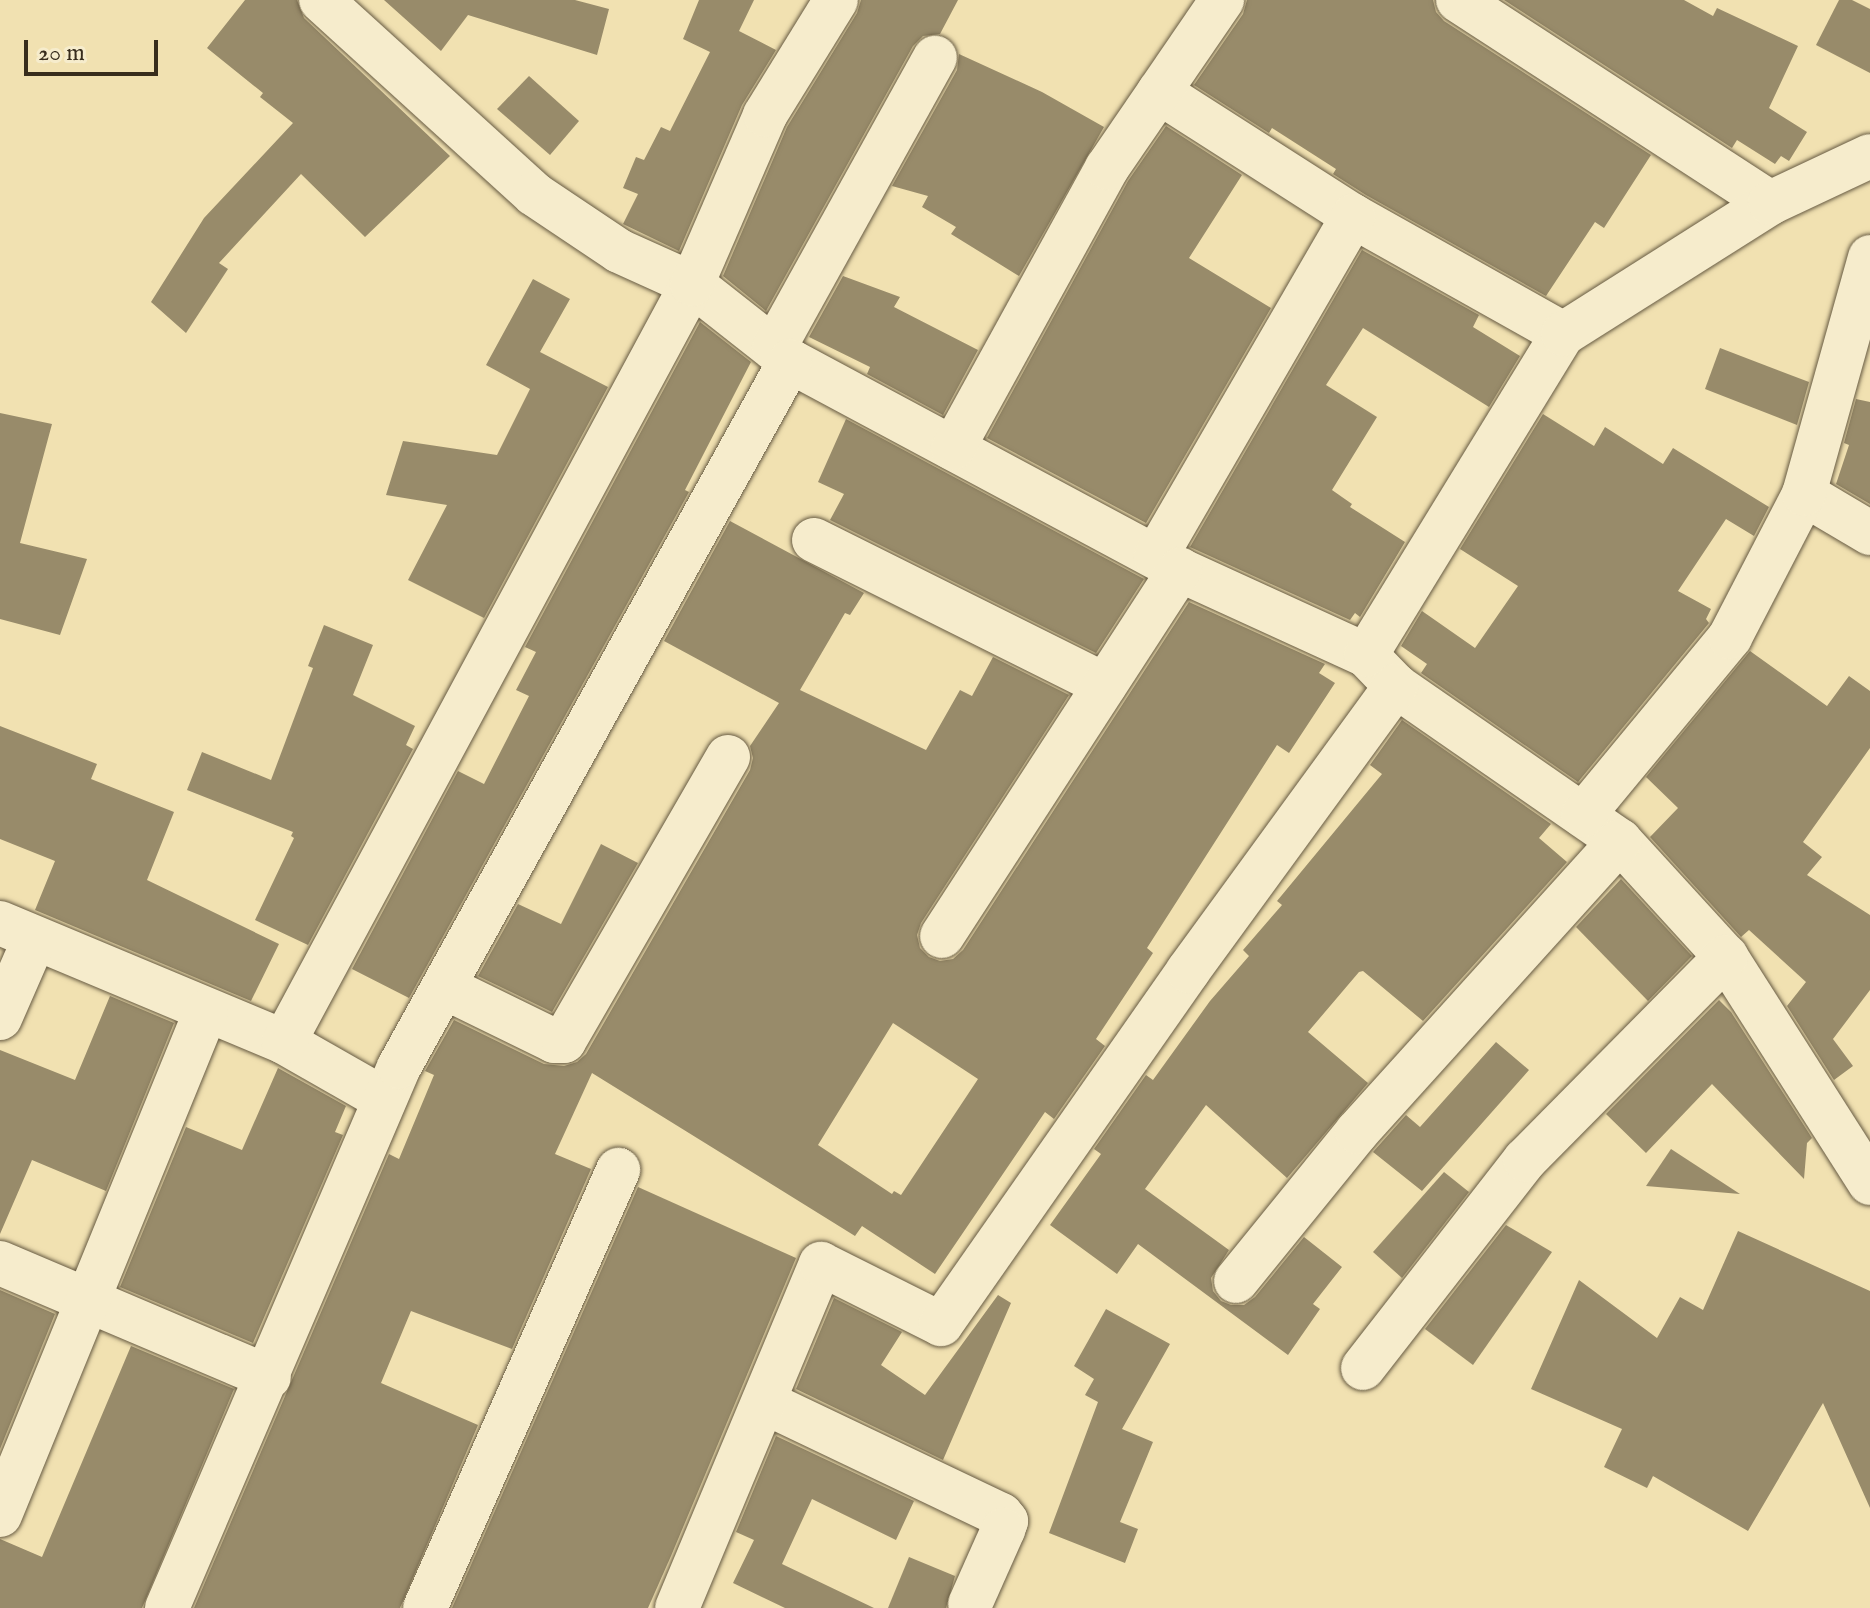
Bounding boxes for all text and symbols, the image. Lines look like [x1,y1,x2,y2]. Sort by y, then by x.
scale bar [28,24,162,74]
text: 20 m [38,38,85,69]

